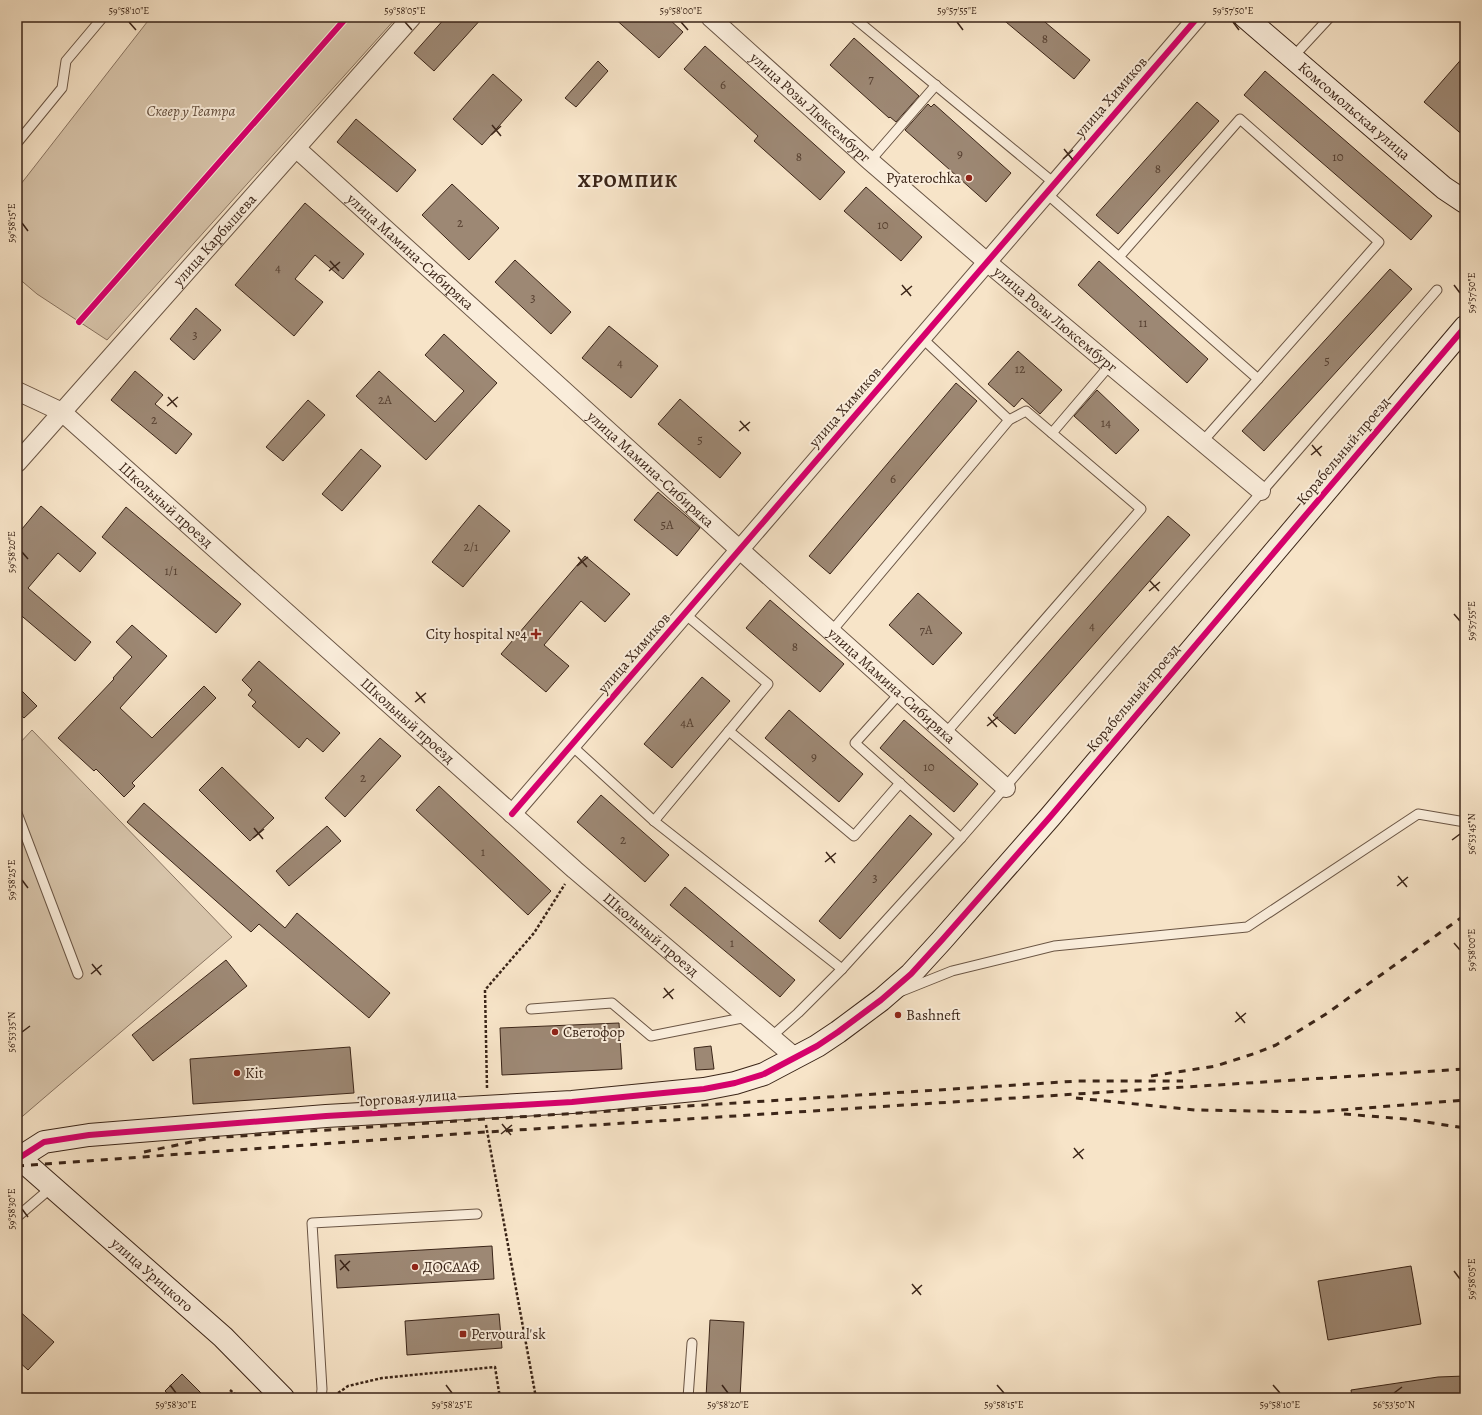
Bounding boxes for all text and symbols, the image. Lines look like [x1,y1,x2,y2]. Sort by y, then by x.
text: 59°58'10"E [109,4,149,17]
text: 59°58'05"E [384,4,426,17]
text: 59°58'00"E [660,4,702,17]
text: 59°57'55"E [937,4,977,17]
text: 59°57'50"E [1213,4,1253,17]
house number: 8 [1042,30,1048,47]
street label: улица Розы Люксембург [745,47,875,167]
street label: улица Химиков [1070,52,1152,142]
street label: Комсомольская улица [1294,57,1415,165]
house number: 7 [868,70,874,87]
house number: 6 [720,76,726,93]
park label: Сквер у Театра [147,101,235,121]
house number: 9 [957,145,963,162]
house number: 8 [796,148,802,165]
house number: 10 [1332,148,1344,165]
house number: 8 [1155,160,1161,177]
district label: ХРОМПИК [578,168,678,194]
place label: Pyaterochka [886,168,961,188]
marker: Pyaterochka [964,173,974,183]
street label: улица Мамина-Сибиряка [342,188,478,314]
street label: улица Карбышева [168,190,261,291]
text: 59°58'15"E [5,203,18,243]
house number: 2 [457,214,463,231]
house number: 10 [877,216,889,233]
house number: 4 [275,259,281,276]
street label: улица Розы Люксембург [988,261,1122,377]
text: 59°57'50"E [1465,273,1478,313]
house number: 3 [530,289,536,306]
house number: 11 [1139,314,1148,331]
house number: 3 [192,326,198,343]
house number: 5 [1324,352,1330,369]
house number: 4 [617,354,623,371]
house number: 12 [1015,360,1025,377]
street label: улица Химиков [804,362,886,452]
house number: 2А [378,391,392,408]
street label: Корабельный проезд [1292,393,1394,509]
street label: улица Мамина-Сибиряка [582,406,719,532]
house number: 2 [151,411,157,428]
house number: 14 [1101,414,1111,431]
house number: 5 [697,431,703,448]
street label: Школьный проезд [114,457,217,552]
house number: 6 [890,470,896,487]
house number: 5А [660,516,674,533]
text: 59°58'20"E [5,531,18,573]
house number: 2/1 [464,538,479,555]
house number: 1/1 [164,562,178,579]
text: 59°57'55"E [1465,601,1478,641]
street label: улица Химиков [593,608,675,698]
house number: 4 [1089,617,1095,634]
house number: 7А [919,621,933,638]
street label: улица Мамина-Сибиряка [823,623,960,748]
place label: City hospital №4 [426,624,527,644]
marker: City hospital №4 [530,628,542,640]
house number: 8 [792,638,798,655]
street label: Корабельный проезд [1082,640,1184,756]
street label: Школьный проезд [356,673,459,768]
house number: 4А [680,714,694,731]
house number: 9 [811,748,817,765]
house number: 10 [923,758,935,775]
house number: 2 [360,769,366,786]
text: 56°53'45"N [1465,813,1478,855]
house number: 2 [620,831,626,848]
house number: 1 [481,843,486,860]
text: 59°58'25"E [5,860,18,900]
house number: 3 [872,869,878,886]
street label: Школьный проезд [599,888,703,981]
text: 59°58'00"E [1465,929,1478,971]
house number: 1 [730,934,735,951]
place label: Bashneft [906,1005,961,1025]
marker: Bashneft [893,1010,903,1020]
text: 56°53'35"N [5,1012,18,1052]
place label: Светофор [563,1022,625,1042]
marker: Светофор [550,1027,560,1037]
place label: Kit [245,1063,264,1083]
marker: Kit [232,1068,242,1078]
street label: Торговая улица [357,1085,457,1111]
text: 59°58'30"E [5,1188,18,1230]
street label: улица Урицкого [106,1233,198,1316]
place label: ДОСААФ [423,1257,480,1277]
text: 59°58'05"E [1465,1258,1478,1300]
marker: ДОСААФ [410,1262,420,1272]
place label: Pervoural'sk [471,1324,546,1344]
marker: Pervoural'sk [458,1329,468,1339]
text: 59°58'30"E [155,1398,197,1411]
text: 59°58'25"E [432,1398,472,1411]
text: 59°58'20"E [707,1398,749,1411]
text: 59°58'15"E [984,1398,1024,1411]
text: 59°58'10"E [1260,1398,1300,1411]
text: 56°53'50"N [1373,1398,1415,1411]

